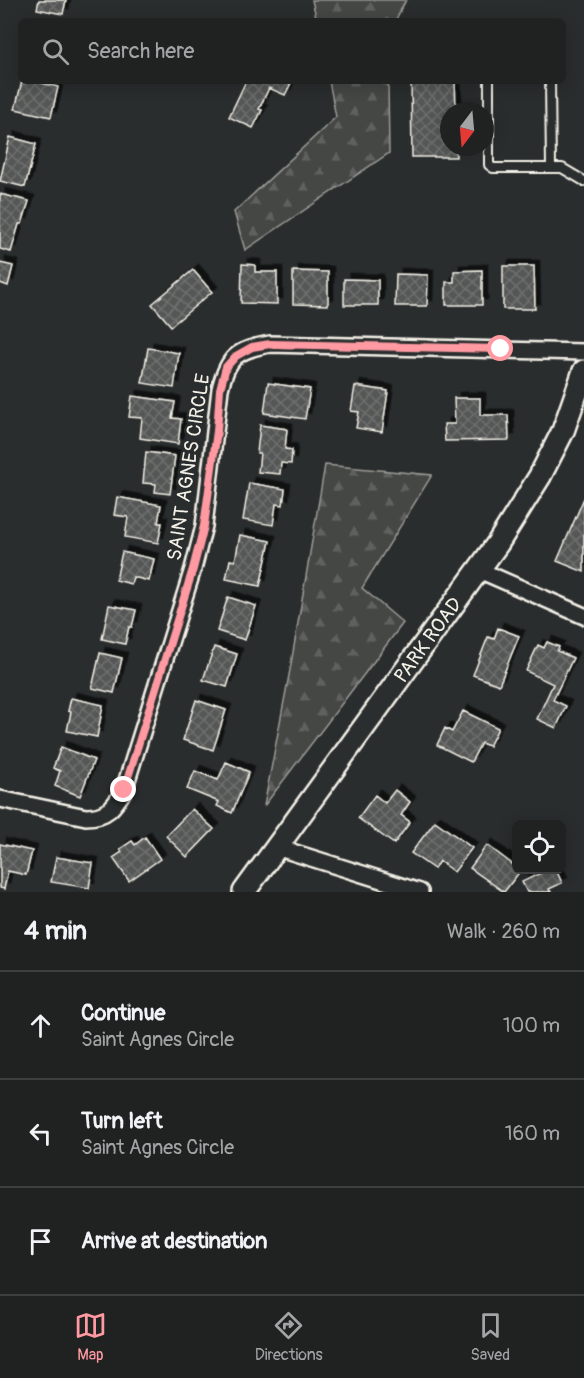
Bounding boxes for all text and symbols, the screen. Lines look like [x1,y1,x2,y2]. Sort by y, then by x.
search box [18,18,566,84]
icon: search [39,35,72,68]
text: Search here [87,37,194,65]
north arrow [440,102,494,156]
route start [487,335,513,361]
street label: SAINT AGNES CIRCLE [161,372,216,562]
street label: PARK ROAD [389,592,467,688]
route end [110,776,136,802]
map controls [512,820,566,874]
button: locate [512,820,566,874]
text: 4 min [24,915,87,947]
text: Walk · 260 m [447,919,560,944]
text: Continue [81,999,165,1027]
icon: ahead [24,1009,57,1042]
text: 100 m [503,1013,560,1038]
text: Saint Agnes Circle [81,1027,234,1052]
text: Turn left [81,1107,163,1135]
icon: left [24,1117,57,1150]
text: 160 m [505,1121,560,1146]
text: Saint Agnes Circle [81,1135,234,1160]
icon: arrive [24,1225,57,1258]
text: Arrive at destination [81,1227,267,1255]
tab: Map [74,1309,107,1365]
tab: Directions [255,1309,323,1365]
tab: Saved [470,1309,510,1365]

